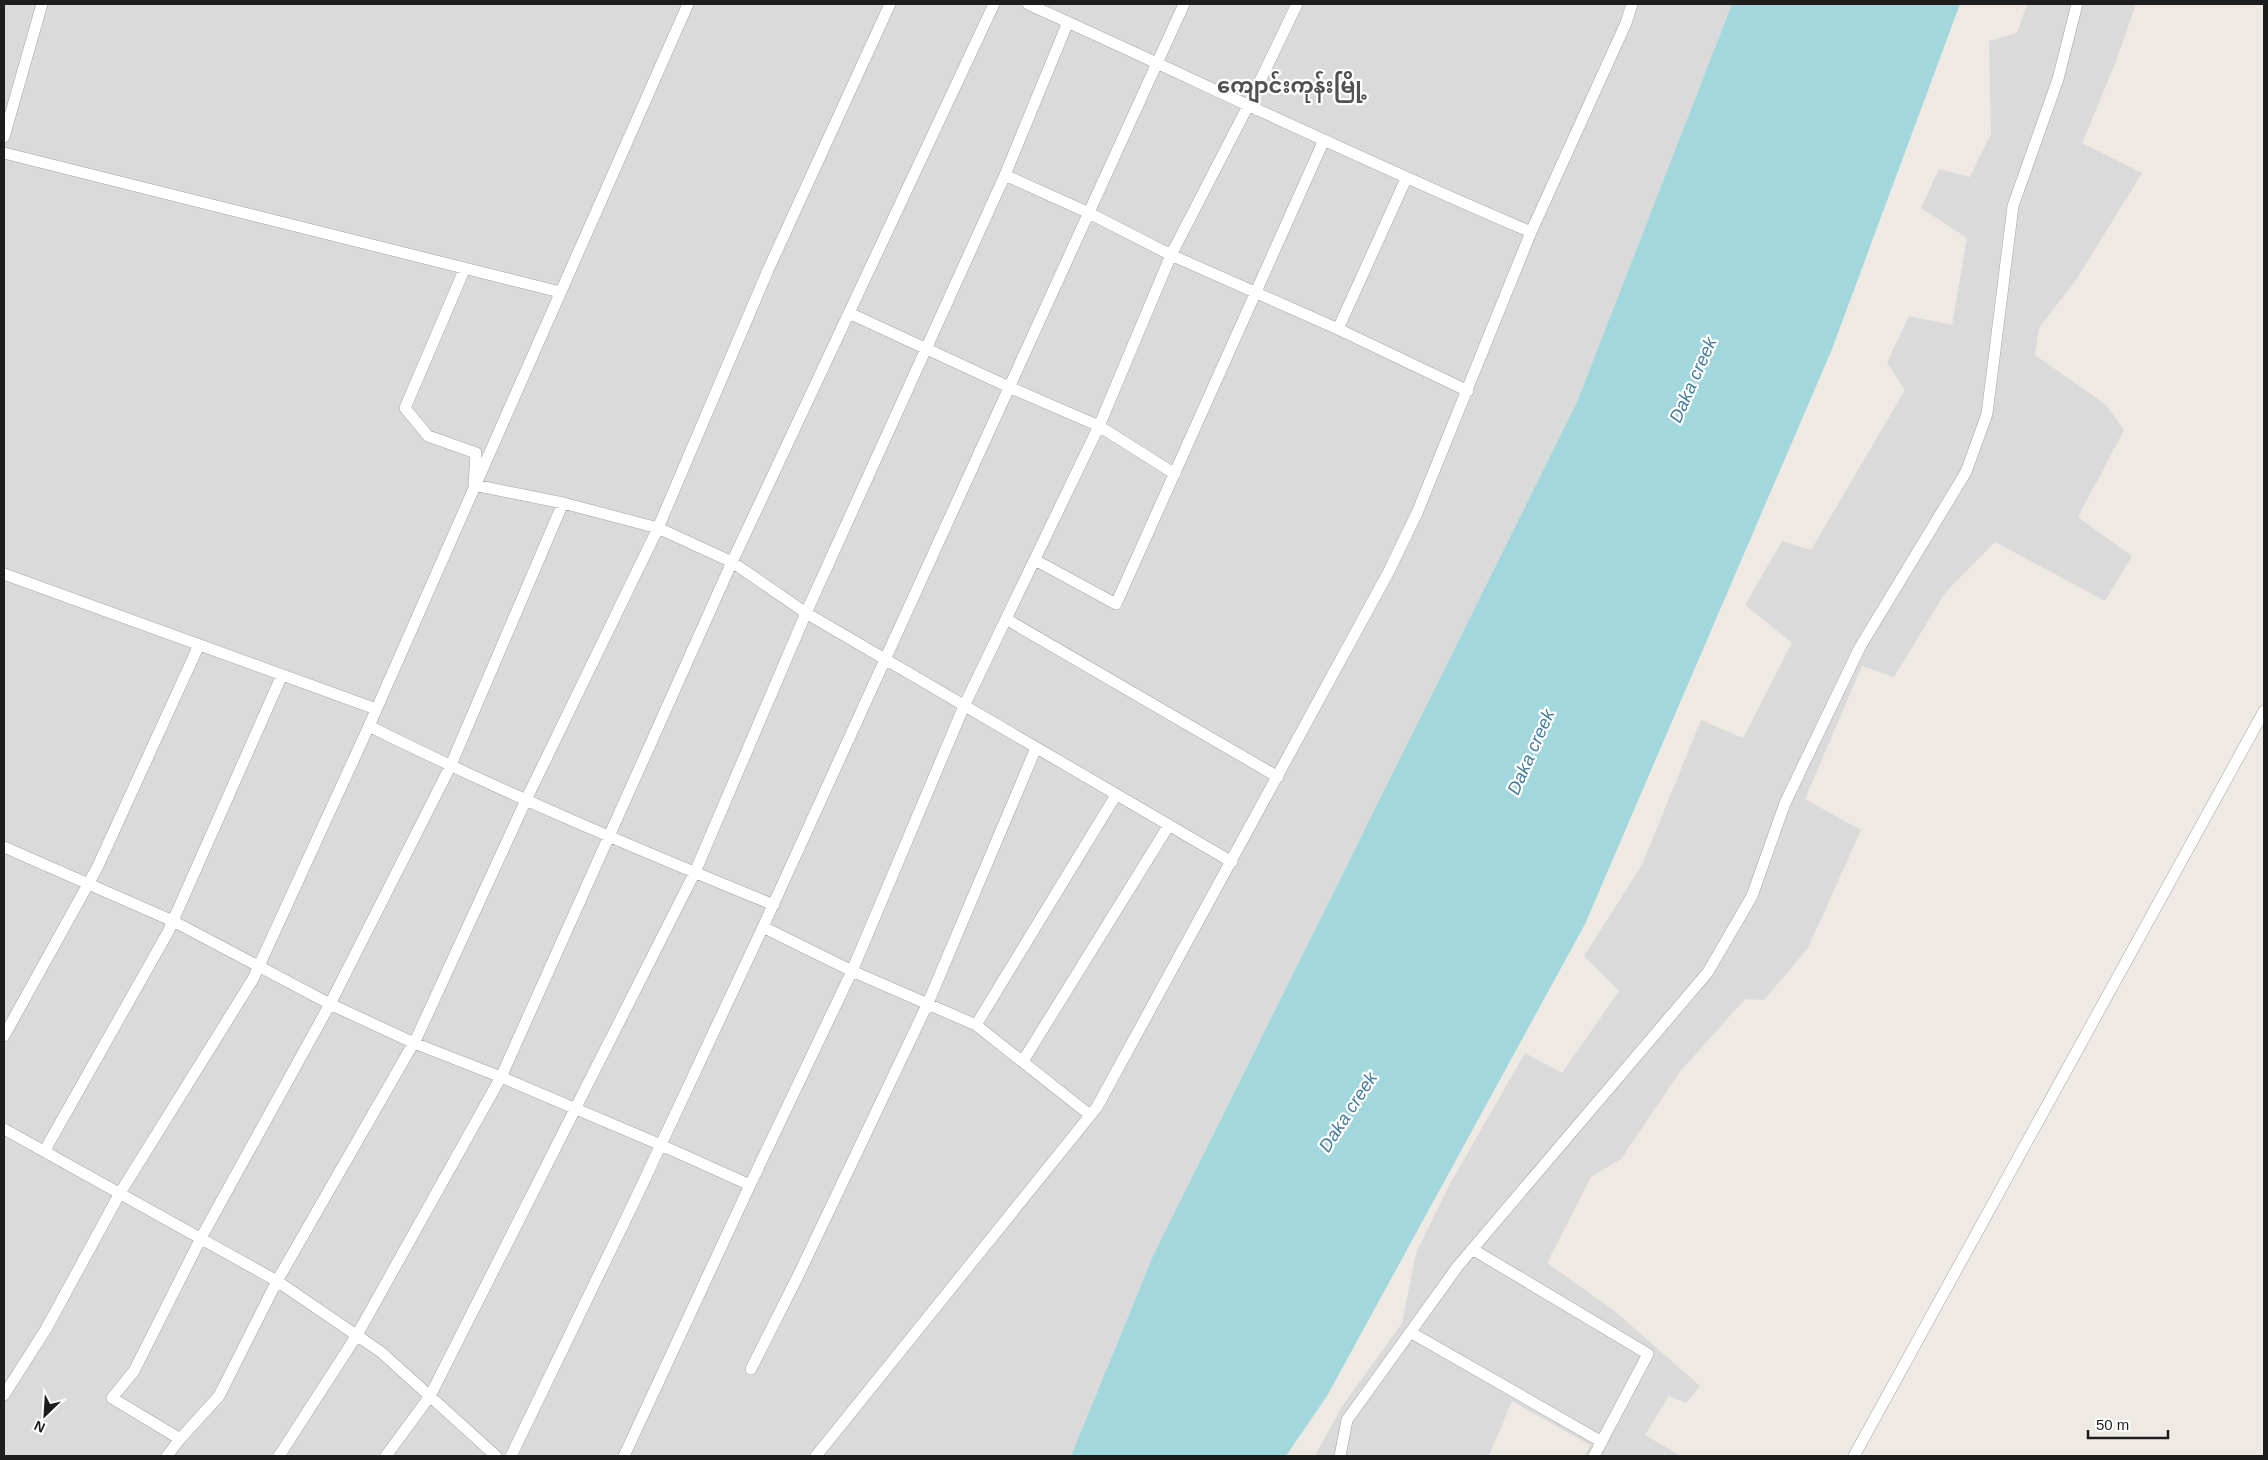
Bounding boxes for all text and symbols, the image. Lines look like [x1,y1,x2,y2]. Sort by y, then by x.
district label: ကျောင်းကုန်းမြို့ [1217,70,1367,104]
water label: Daka creek [1665,333,1721,426]
water label: Daka creek [1503,705,1559,798]
water label: Daka creek [1315,1068,1382,1156]
north arrow [20,1390,70,1440]
scale bar [2088,1408,2168,1440]
text: 50 m [2096,1416,2129,1433]
text: N [32,1417,47,1436]

